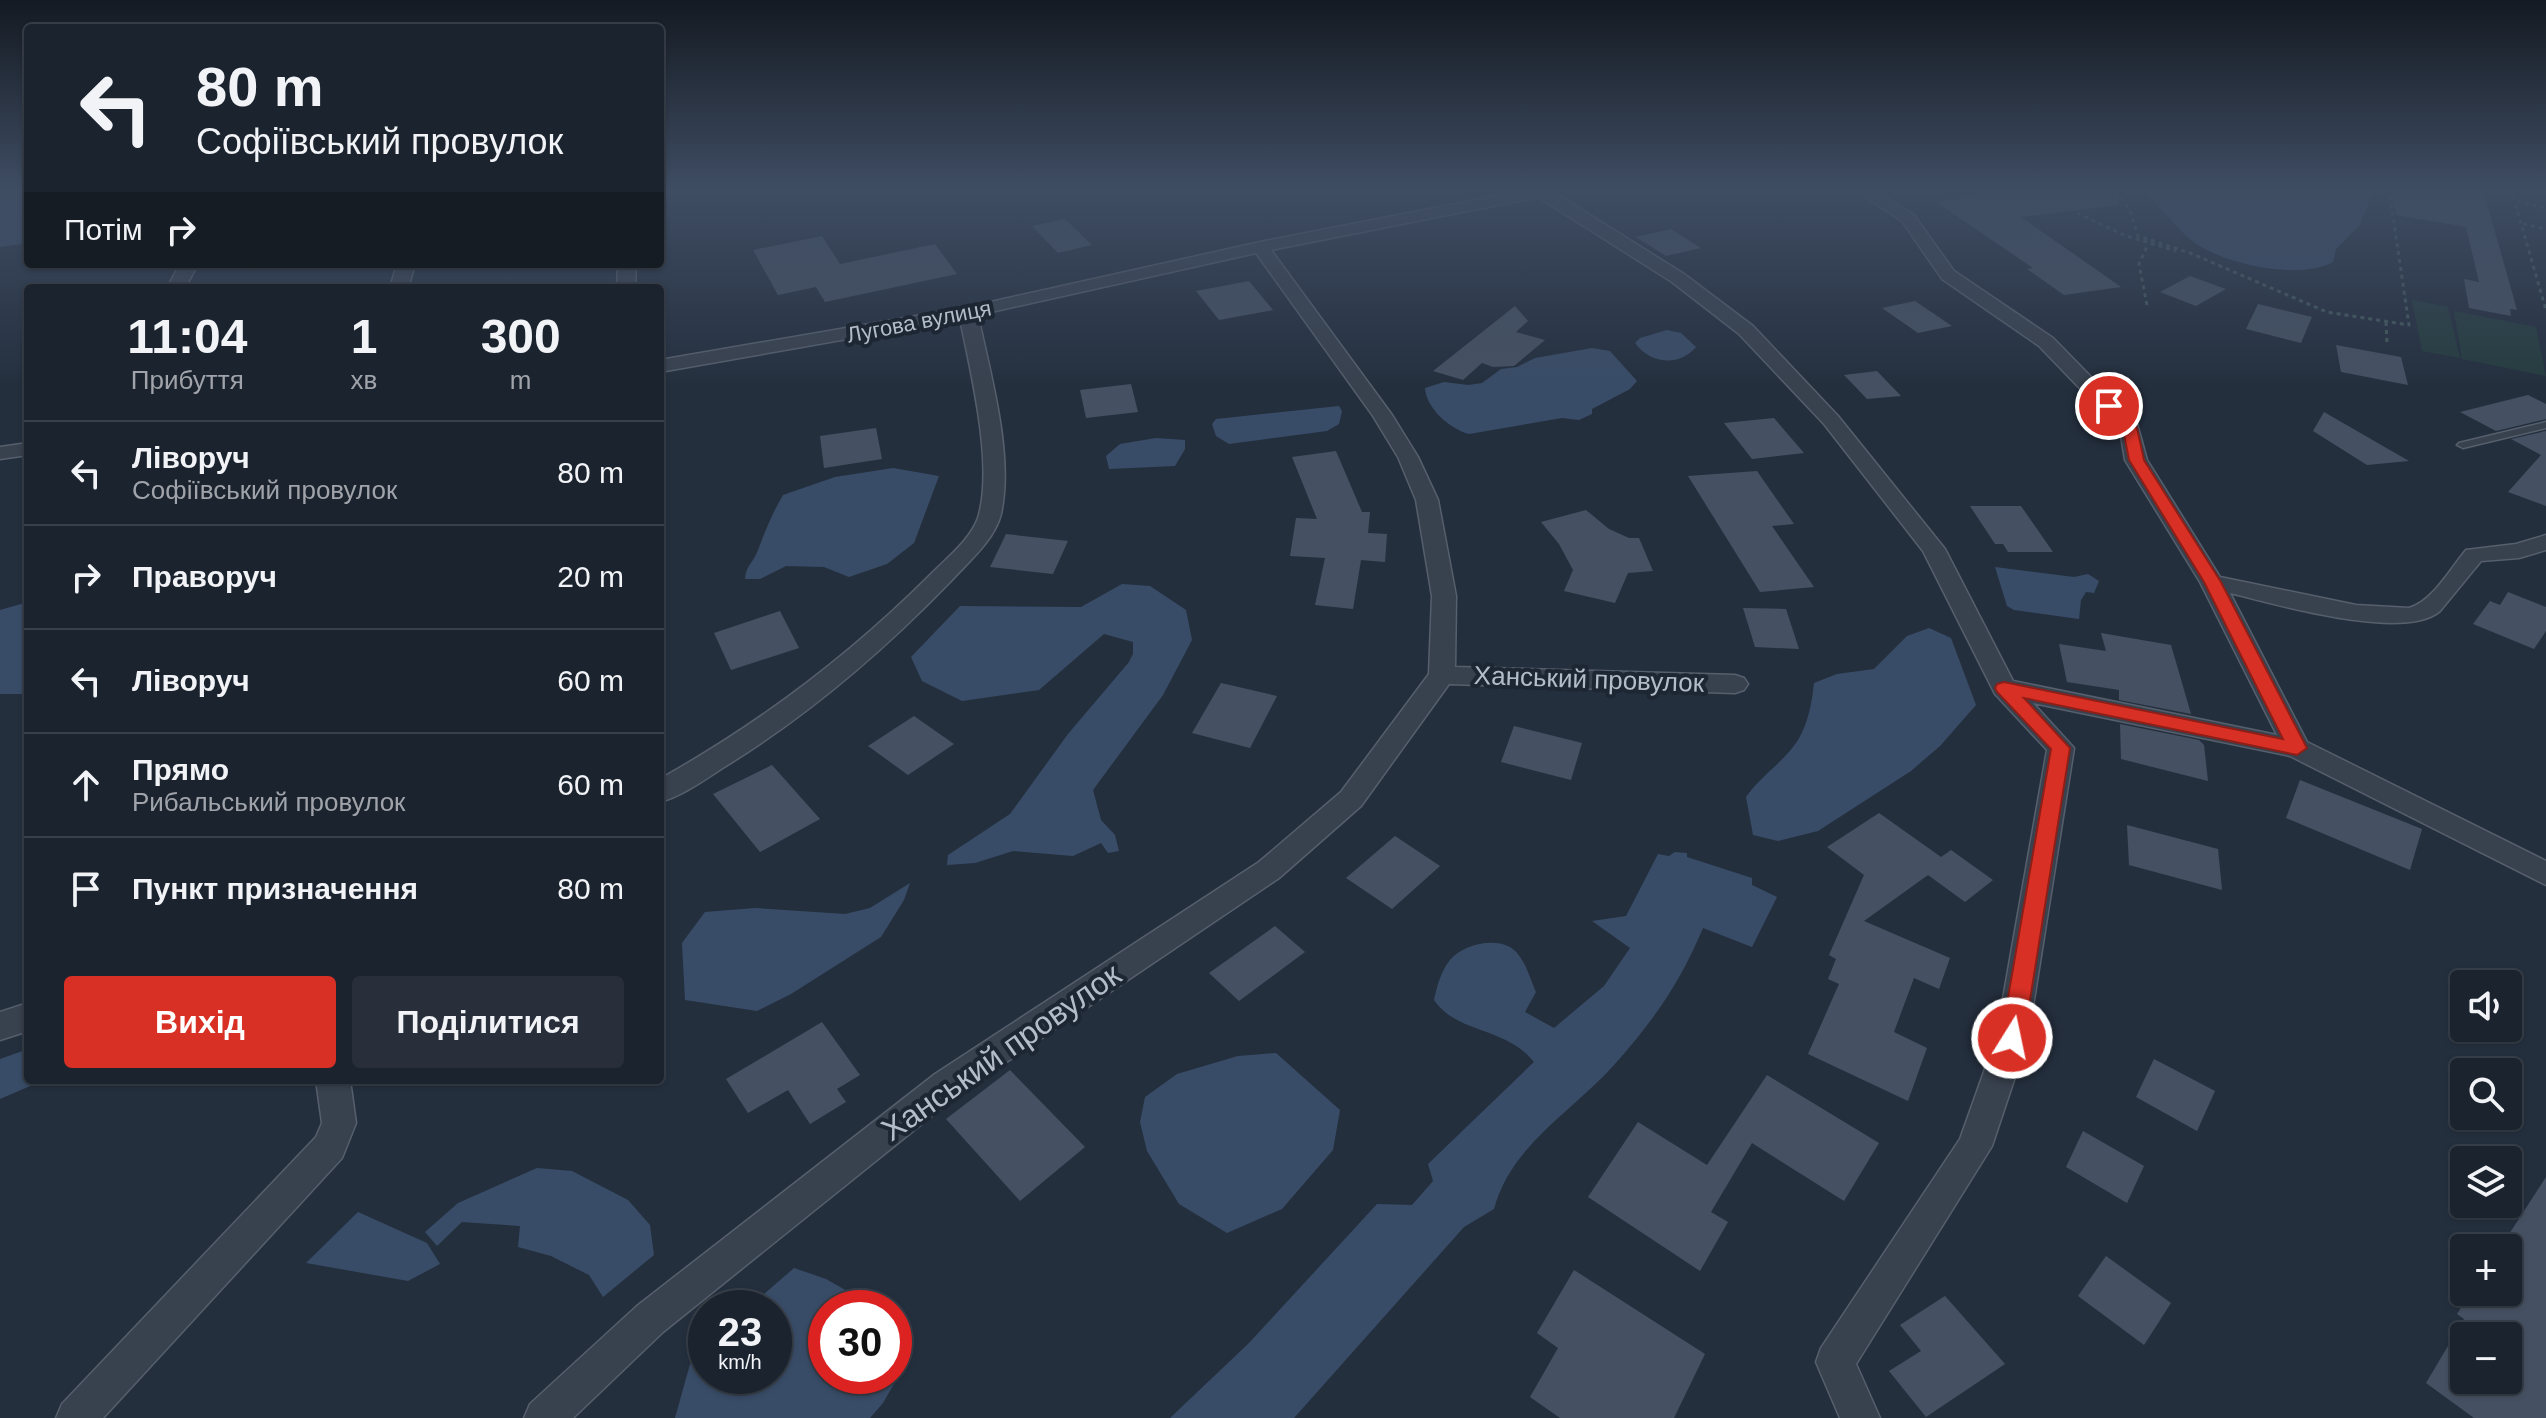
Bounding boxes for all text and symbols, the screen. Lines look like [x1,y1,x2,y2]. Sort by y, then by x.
text: 80 m [196,55,324,118]
icon: left [64,56,168,160]
text: Софіївський провулок [196,121,563,162]
icon: right [159,208,203,252]
text: Потім [64,213,143,246]
street label: Лугова вулиця [845,295,993,348]
text: 11:04 [127,310,247,363]
text: 1 [351,310,377,363]
text: 300 [481,310,561,363]
text: Прибуття [131,365,244,395]
text: хв [351,365,377,395]
text: m [510,365,532,395]
pin [2075,372,2143,440]
icon: arrive [2087,384,2131,428]
text: Ліворуч [132,441,250,474]
icon: left [64,451,108,495]
text: 80 m [557,456,624,489]
text: Софіївський провулок [132,475,397,505]
icon: right [64,555,108,599]
text: Праворуч [132,560,277,593]
text: 20 m [557,560,624,593]
icon: left [64,659,108,703]
street label: Ханський провулок [1473,660,1705,698]
text: Ліворуч [132,664,250,697]
text: 60 m [557,664,624,697]
text: Прямо [132,753,229,786]
icon: ahead [64,763,108,807]
text: 60 m [557,768,624,801]
text: Рибальський провулок [132,787,406,817]
icon: arrive [64,867,108,911]
text: Пункт призначення [132,872,418,905]
text: 80 m [557,872,624,905]
street label: Ханський провулок [875,955,1128,1148]
map controls [2450,970,2522,1394]
button: sound [2450,970,2522,1042]
button: Вихід [64,976,336,1068]
button: Поділитися [352,976,624,1068]
position arrow [1970,996,2054,1080]
button: search [2450,1058,2522,1130]
button: layers [2450,1146,2522,1218]
button: + [2450,1234,2522,1306]
speed limit sign: 30 [808,1290,912,1394]
text: 23 [718,1310,762,1354]
button: − [2450,1322,2522,1394]
text: km/h [718,1351,762,1373]

